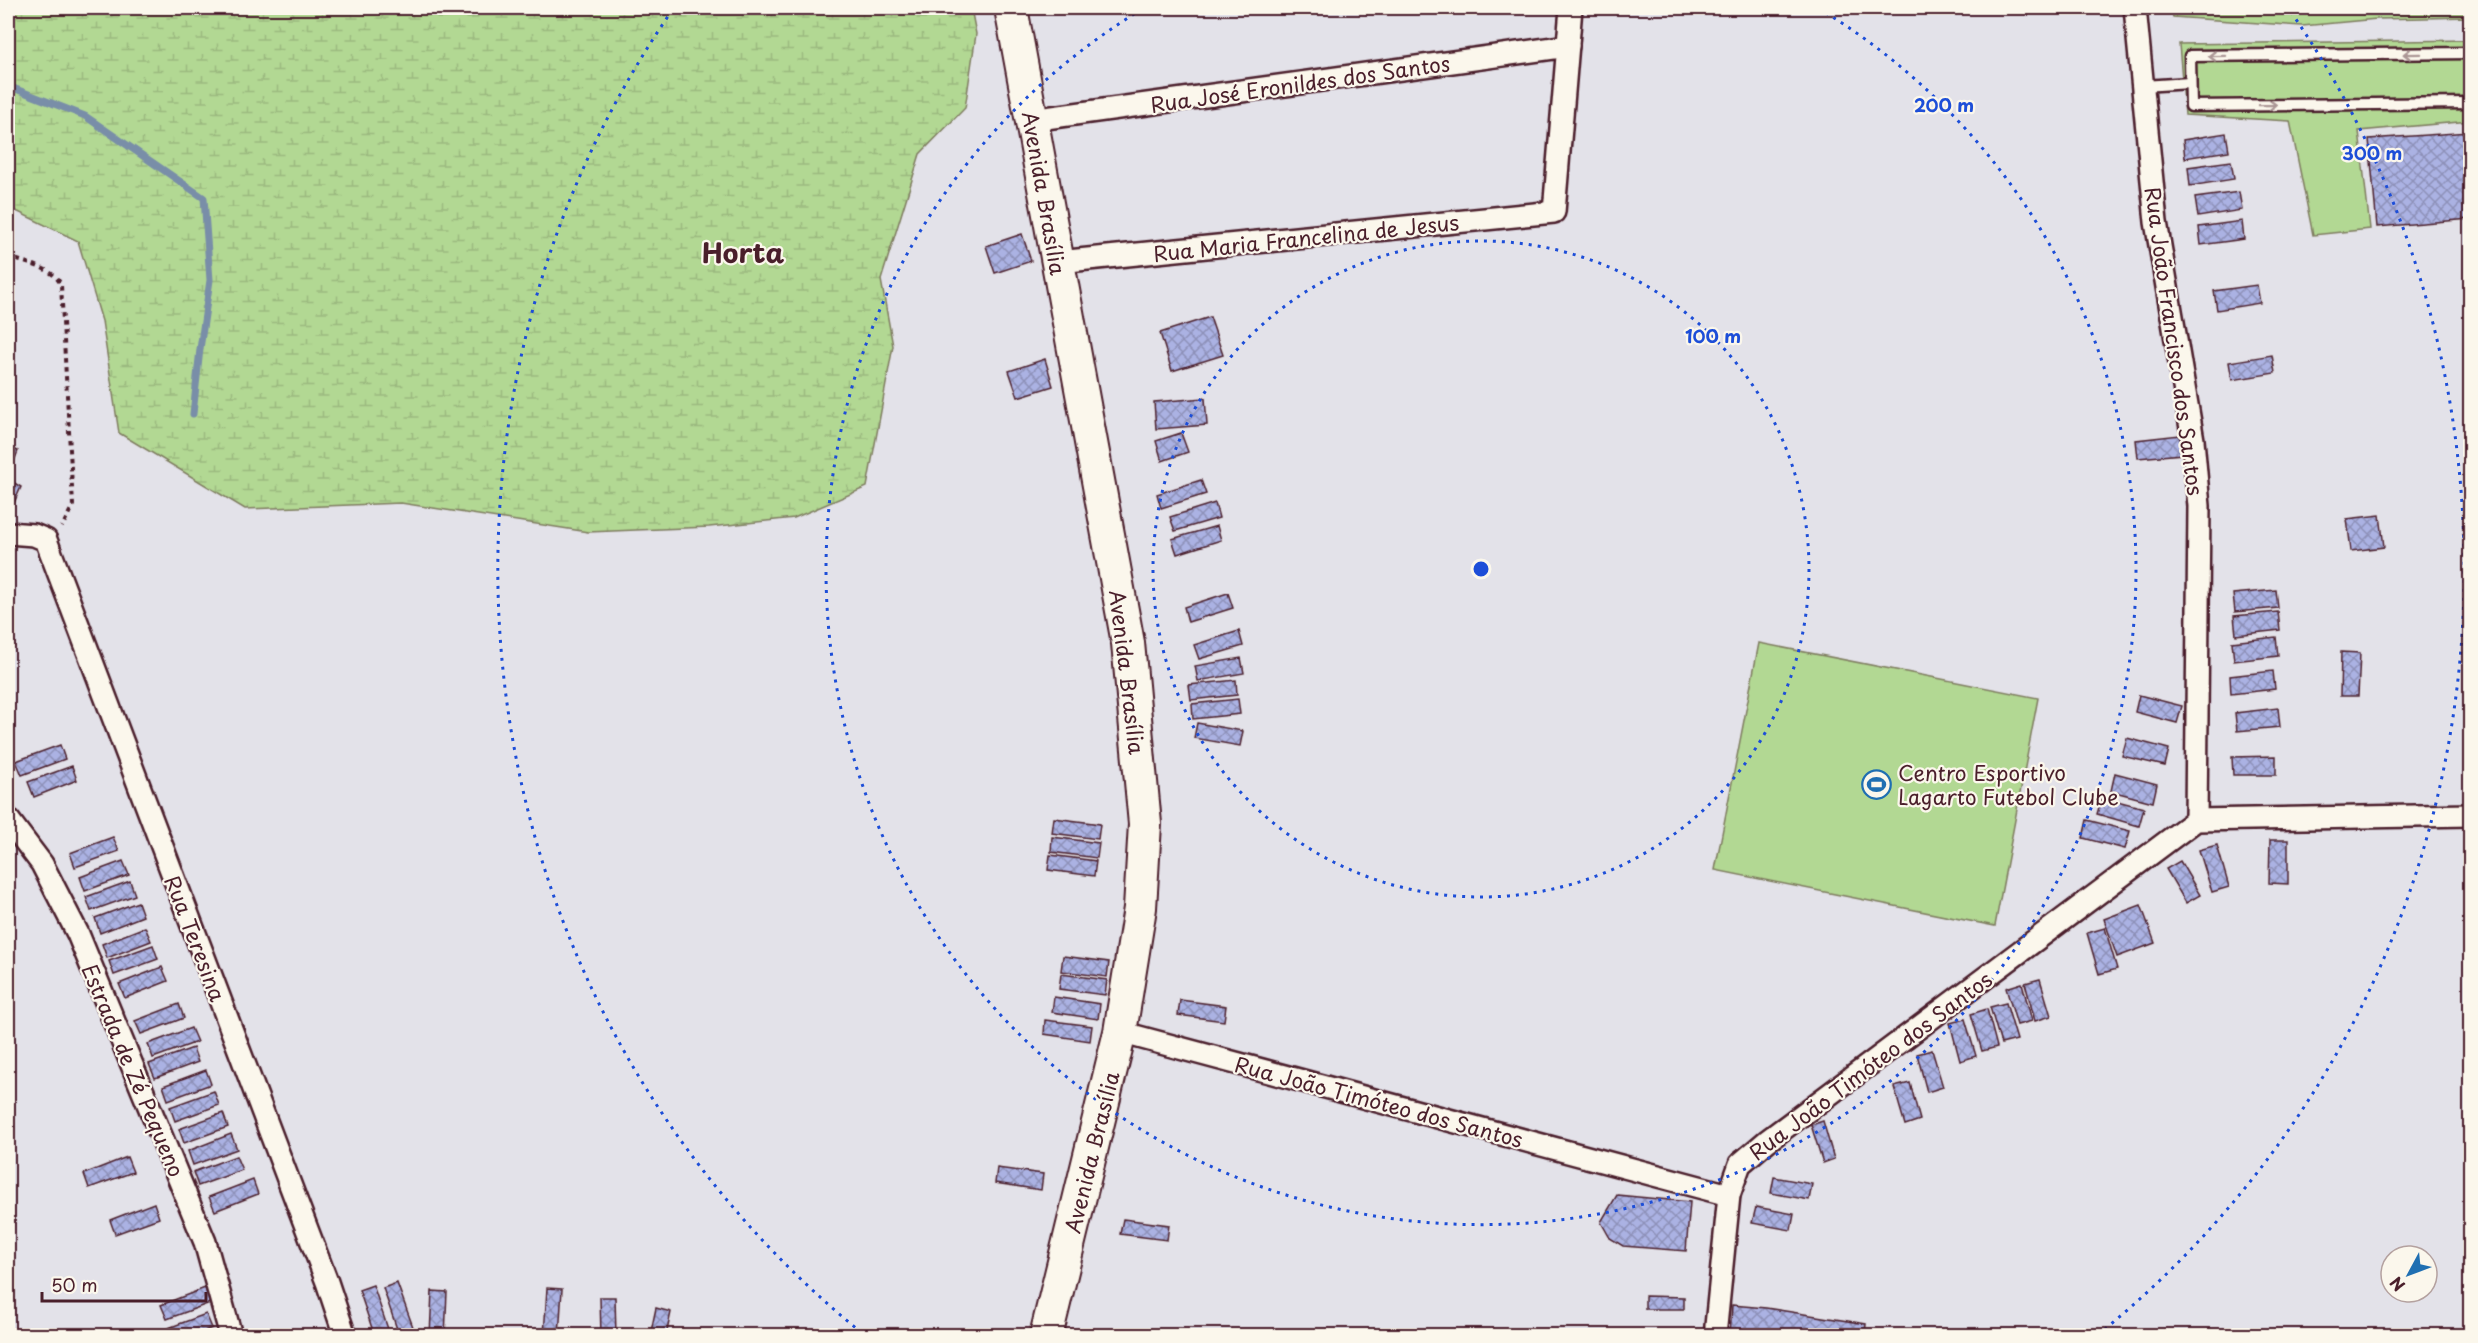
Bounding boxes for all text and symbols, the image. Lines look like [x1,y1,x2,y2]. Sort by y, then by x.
street label: Rua José Eronildes dos Santos [1148,46,1452,120]
one-way arrow [2403,48,2423,60]
one-way arrow [2208,50,2228,62]
text: 200 m [1914,91,1974,118]
one-way arrow [2258,99,2278,111]
street label: Avenida Brasília [1015,109,1075,277]
text: 300 m [2342,139,2402,166]
street label: Rua João Francisco dos Santos [2138,185,2212,497]
street label: Rua Maria Francelina de Jesus [1152,205,1460,269]
district label: Horta [702,231,784,272]
text: 100 m [1685,322,1741,349]
centre of rings [1471,559,1491,579]
street label: Avenida Brasília [1102,588,1154,756]
place label: Centro Esportivo Lagarto Futebol Clube [1898,756,2119,812]
sports icon: Centro Esportivo Lagarto Futebol Clube [1861,768,1893,800]
street label: Rua Teresina [157,870,235,1006]
street label: Estrada de Zé Pequeno [75,958,193,1182]
street label: Rua João Timóteo dos Santos [1742,963,1998,1167]
street label: Rua João Timóteo dos Santos [1231,1047,1527,1155]
street label: Avenida Brasília [1055,1068,1127,1236]
north arrow [2379,1244,2439,1304]
scale bar [42,1265,206,1303]
text: 50 m [51,1271,98,1298]
text: N [2384,1272,2410,1297]

